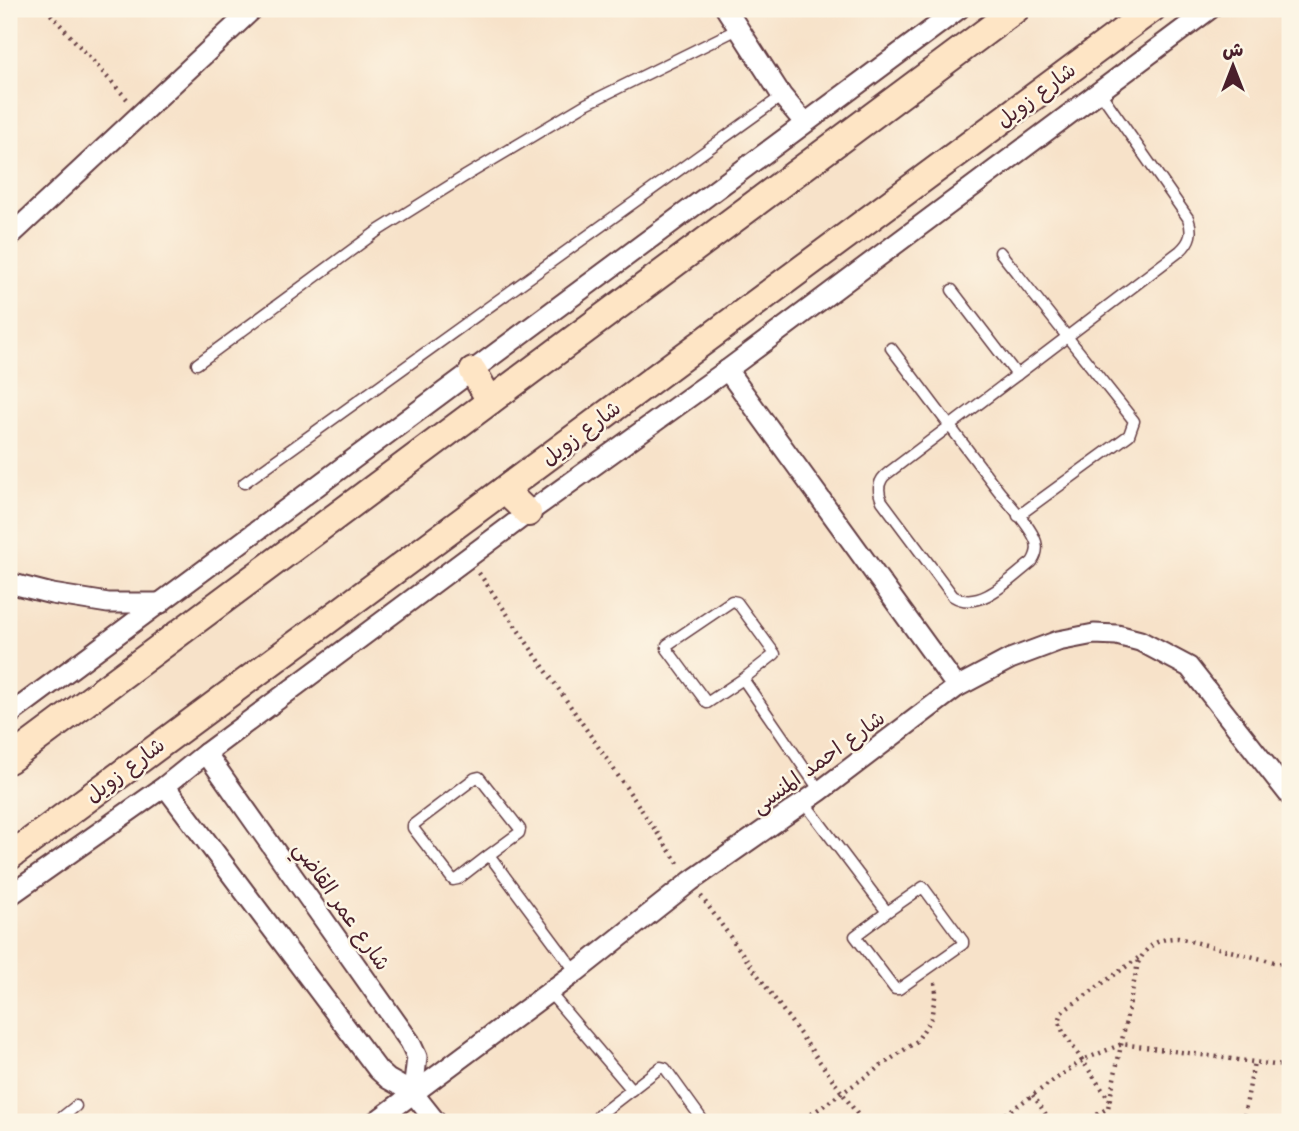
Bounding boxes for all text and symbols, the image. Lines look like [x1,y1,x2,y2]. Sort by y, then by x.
north arrow [1198,32,1268,102]
text: ش [1223,37,1244,62]
street label: شارع زويل [991,56,1082,135]
street label: شارع زويل [536,394,627,473]
street label: شارع احمد المنسى [746,704,891,821]
street label: شارع زويل [80,731,171,810]
street label: شارع عمر القاضي [283,836,397,979]

